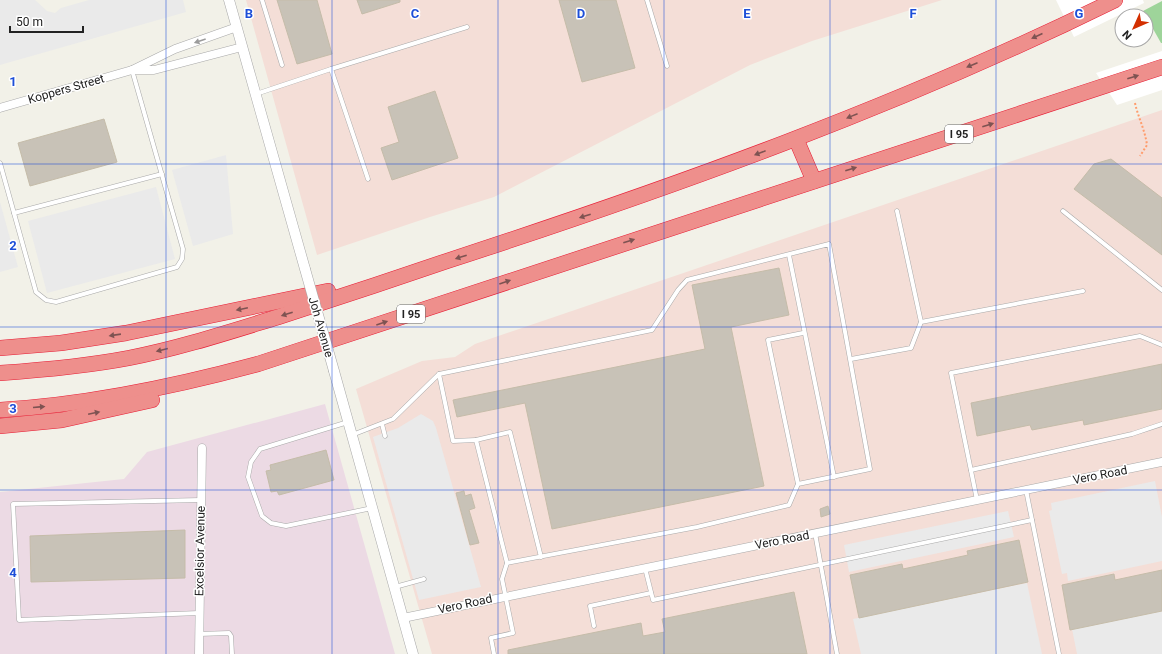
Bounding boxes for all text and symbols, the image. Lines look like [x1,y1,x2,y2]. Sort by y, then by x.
text: B [245,6,253,21]
text: C [411,6,420,21]
text: D [577,6,585,21]
text: E [743,6,751,21]
text: F [909,6,917,21]
text: G [1075,6,1084,21]
scale bar [10,8,83,34]
north arrow [1114,8,1154,48]
text: 50 m [16,15,43,29]
text: N [1120,27,1135,42]
one-way arrow [1032,33,1043,39]
one-way arrow [194,38,206,44]
one-way arrow [966,63,978,69]
street label: Koppers Street [26,71,106,107]
text: 1 [9,74,17,89]
one-way arrow [1128,74,1140,80]
one-way arrow [847,113,858,119]
one-way arrow [982,121,994,127]
road number: I 95 [945,125,973,143]
one-way arrow [753,150,765,156]
one-way arrow [845,166,857,172]
one-way arrow [579,213,591,219]
text: 2 [9,238,17,253]
one-way arrow [623,238,635,244]
one-way arrow [455,254,467,260]
one-way arrow [499,279,511,285]
street label: Joh Avenue [306,295,336,359]
road number: I 95 [397,305,425,323]
one-way arrow [236,307,248,313]
one-way arrow [280,311,292,317]
one-way arrow [376,320,388,326]
one-way arrow [109,332,121,338]
one-way arrow [156,348,168,354]
text: 3 [9,401,17,416]
one-way arrow [33,404,45,411]
one-way arrow [88,410,100,416]
street label: Vero Road [1072,463,1128,487]
street label: Excelsior Avenue [192,506,208,596]
street label: Vero Road [754,528,810,552]
text: 4 [9,565,17,580]
street label: Vero Road [437,591,493,617]

